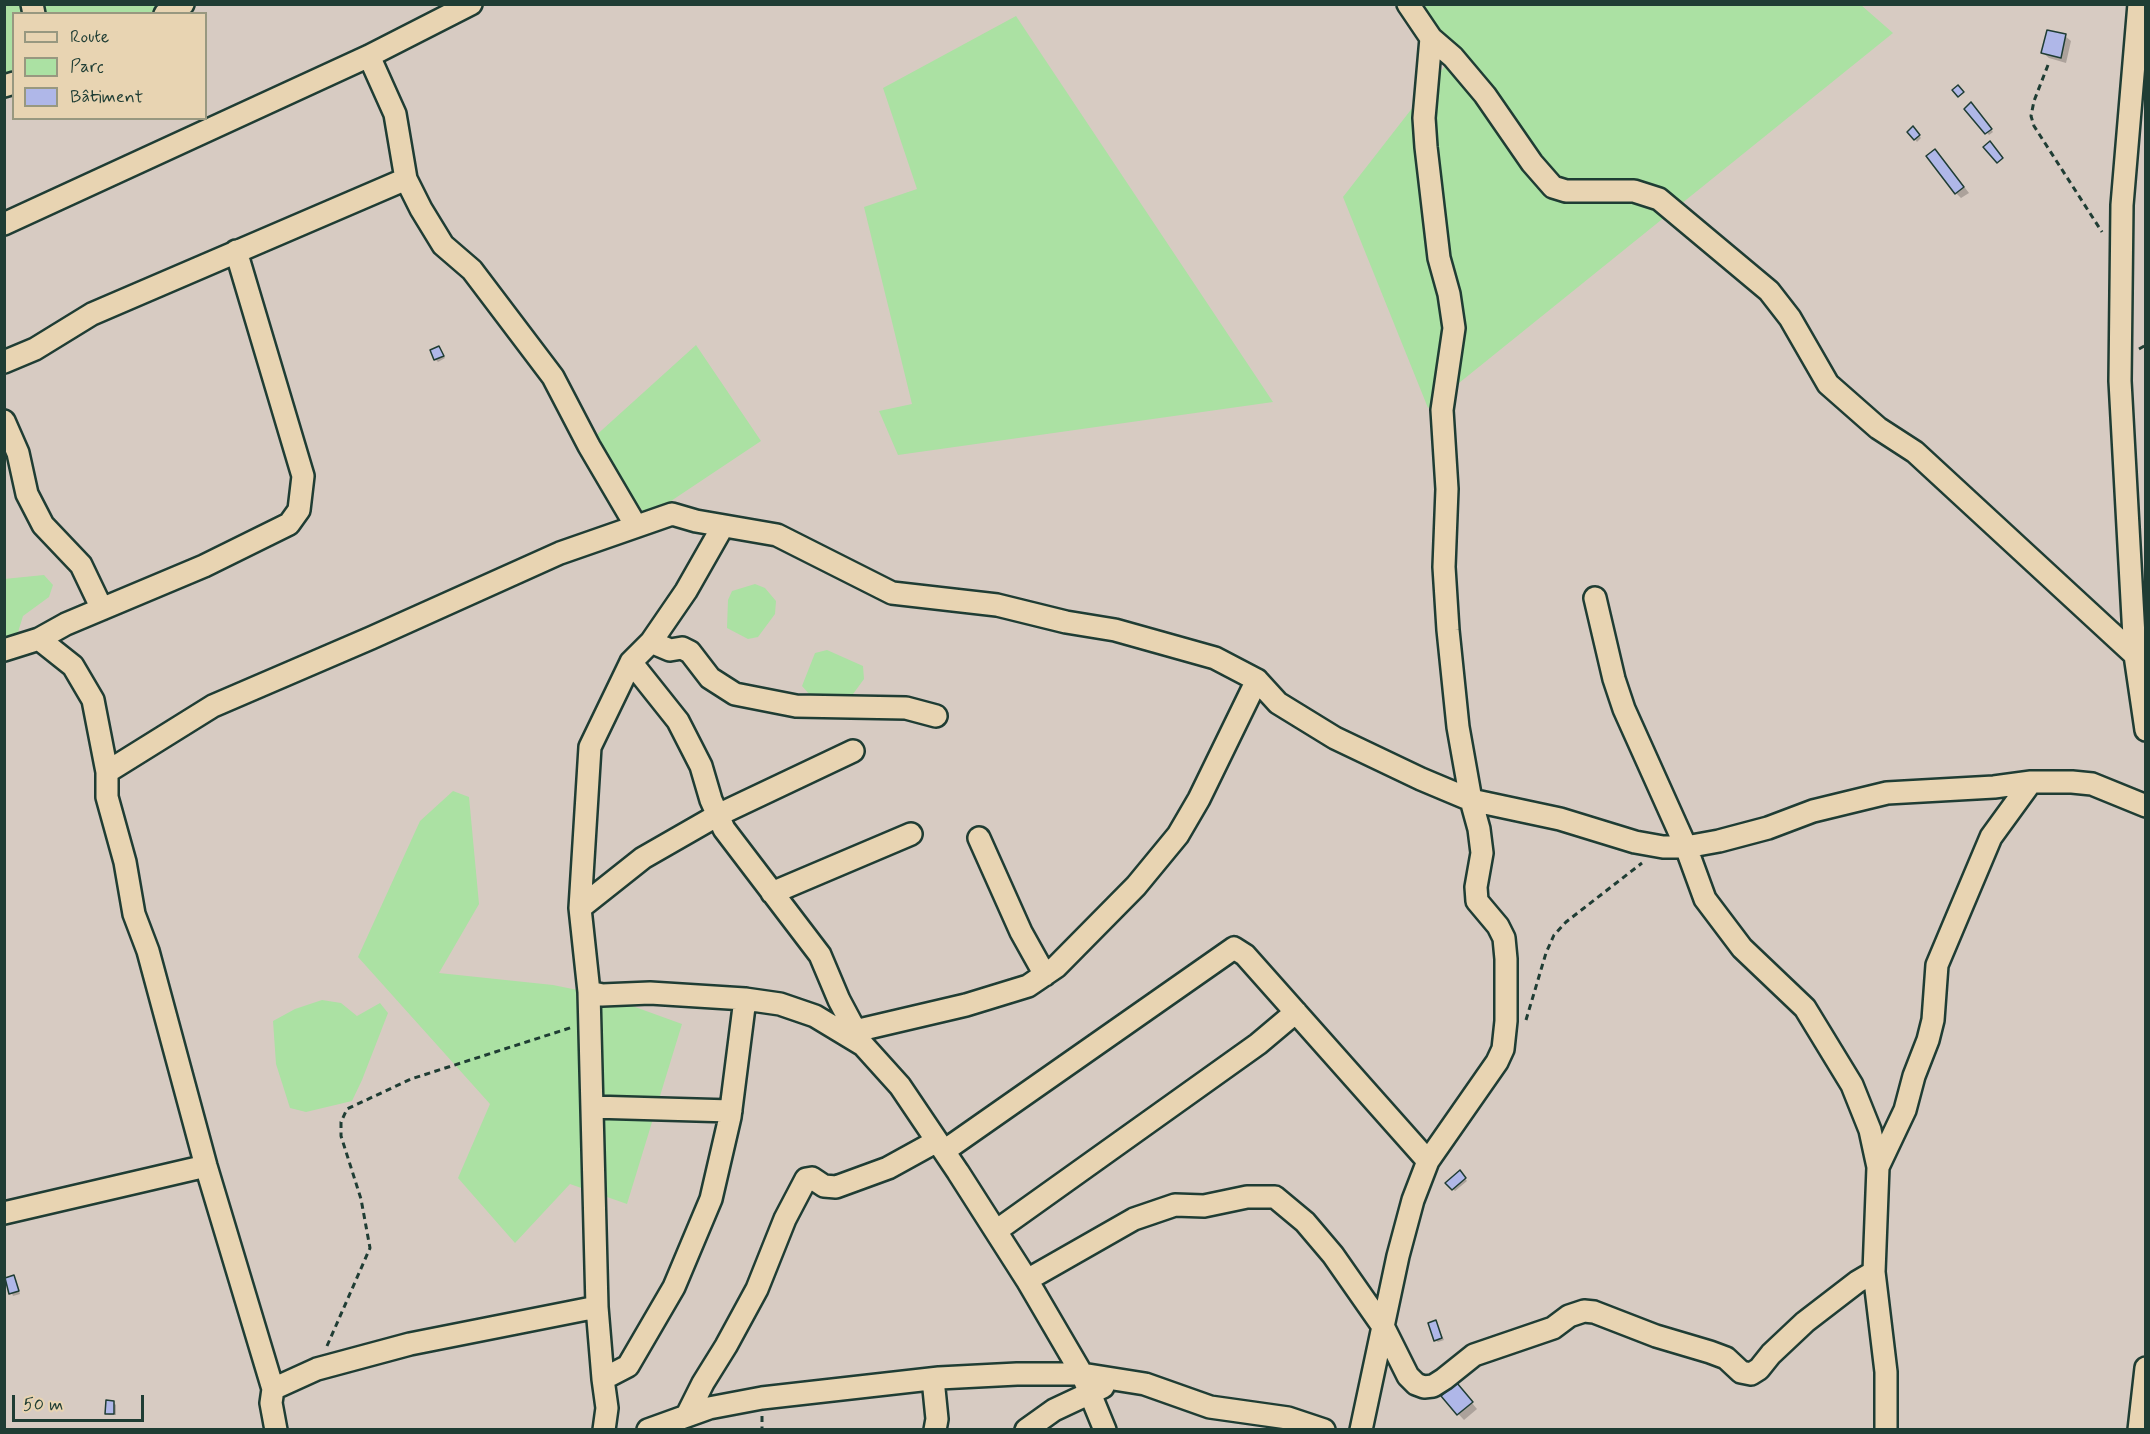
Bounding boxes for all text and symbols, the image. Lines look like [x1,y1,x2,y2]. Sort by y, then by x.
legend [12,12,207,120]
text: Route [70,25,109,49]
text: Parc [70,55,104,79]
text: Bâtiment [70,85,143,109]
scale bar [15,1383,147,1421]
text: 50 m [23,1393,63,1417]

